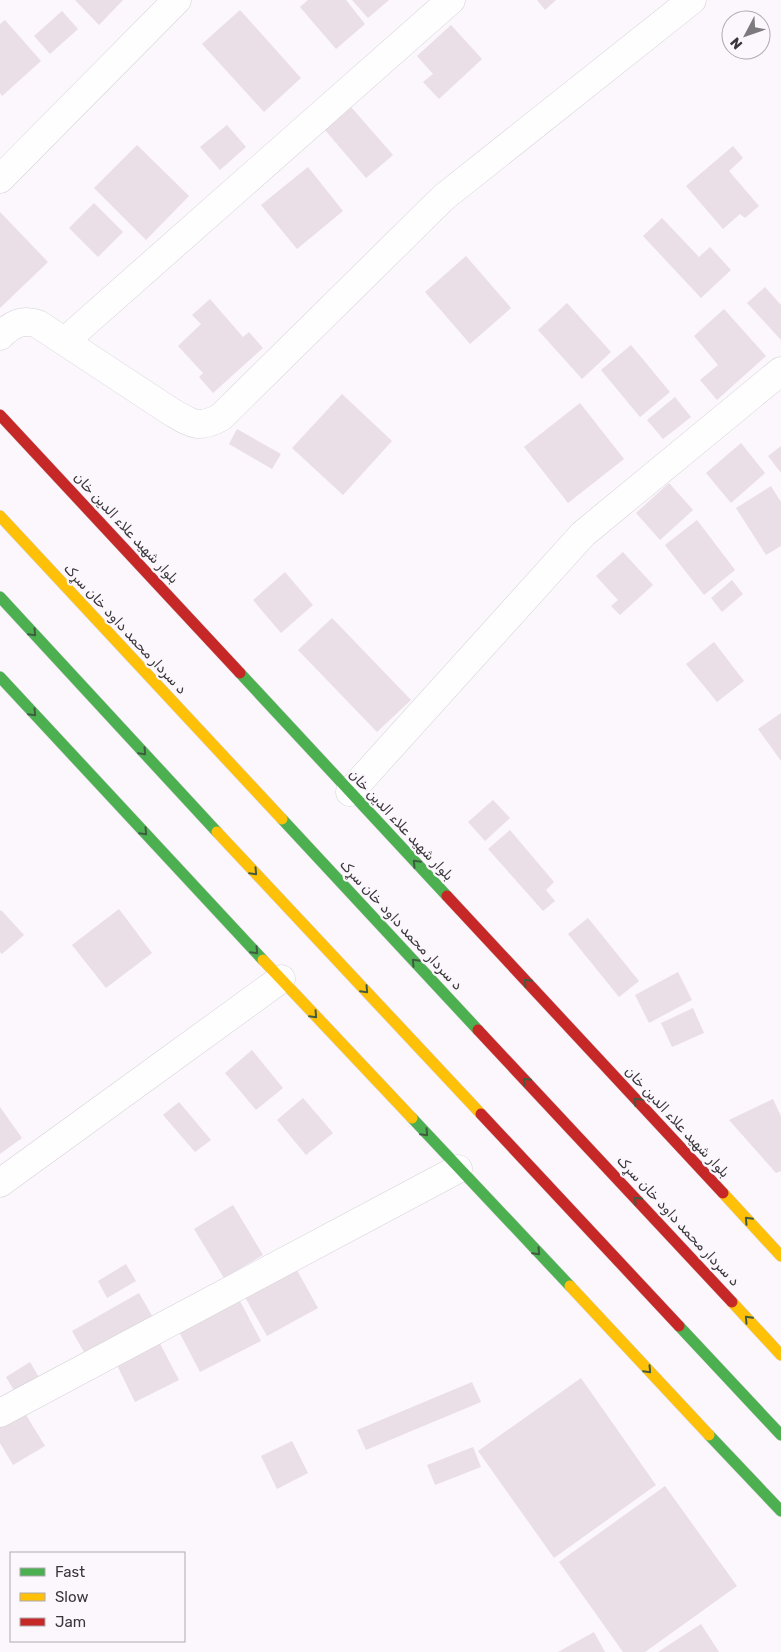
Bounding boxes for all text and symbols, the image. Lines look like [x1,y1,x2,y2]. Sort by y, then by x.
north arrow [721,10,771,60]
text: N [727,34,746,53]
street label: بلوار شهید علاء الدین خان [70,469,182,587]
street label: د سردار محمد داود خان سړک [59,560,190,699]
one-way arrow [27,628,36,637]
one-way arrow [27,707,36,716]
one-way arrow [137,747,146,756]
street label: بلوار شهید علاء الدین خان [345,766,457,884]
one-way arrow [138,826,147,835]
street label: د سردار محمد داود خان سړک [335,856,466,995]
one-way arrow [413,860,422,869]
one-way arrow [248,866,257,875]
one-way arrow [249,945,258,954]
one-way arrow [412,959,421,968]
one-way arrow [524,979,533,988]
one-way arrow [359,985,368,994]
one-way arrow [308,1009,317,1018]
street label: بلوار شهید علاء الدین خان [621,1063,733,1181]
one-way arrow [523,1078,532,1087]
one-way arrow [634,1098,643,1107]
one-way arrow [419,1128,428,1137]
street label: د سردار محمد داود خان سړک [612,1152,743,1291]
one-way arrow [634,1197,643,1206]
one-way arrow [745,1217,754,1226]
one-way arrow [531,1246,540,1255]
one-way arrow [745,1315,754,1324]
one-way arrow [642,1364,651,1373]
legend [10,1552,185,1642]
text: Fast [55,1563,85,1581]
text: Slow [55,1588,88,1606]
text: Jam [55,1613,86,1631]

